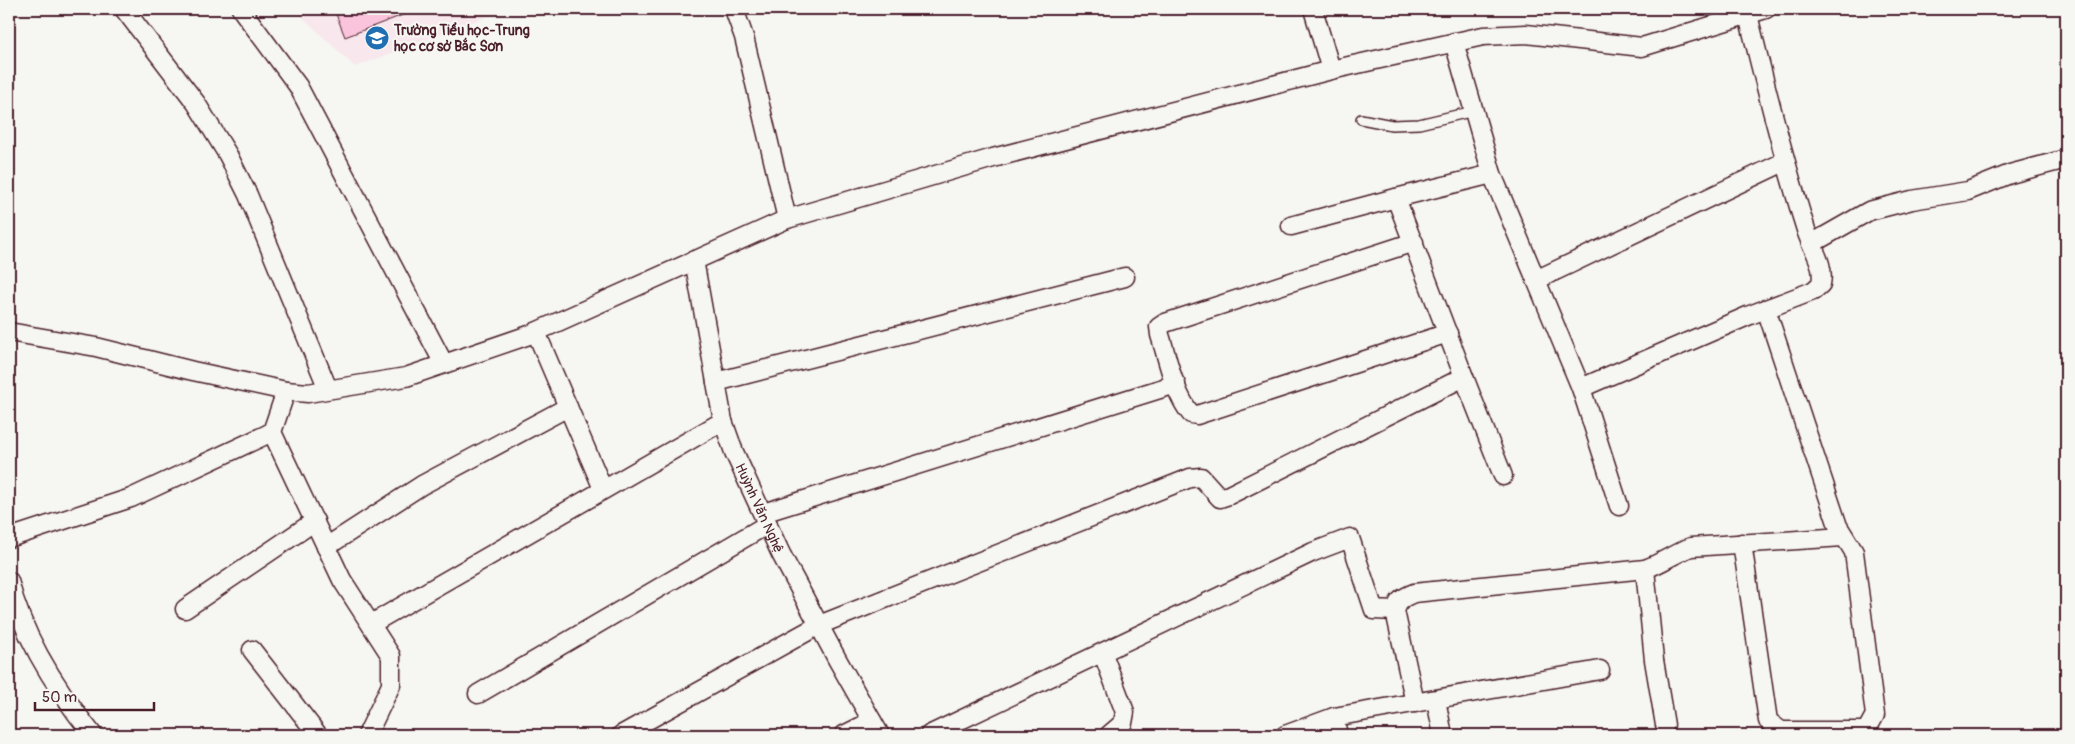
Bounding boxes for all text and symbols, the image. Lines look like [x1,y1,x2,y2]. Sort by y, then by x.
place label: Trường Tiểu học-Trung học cơ sở Bắc Sơn [393,22,530,55]
school or university icon: Trường Tiểu học-Trung học cơ sở Bắc Sơn [364,25,390,51]
street label: Huỳnh Văn Nghệ [731,461,787,556]
scale bar [35,679,154,711]
text: 50 m [42,688,77,707]

